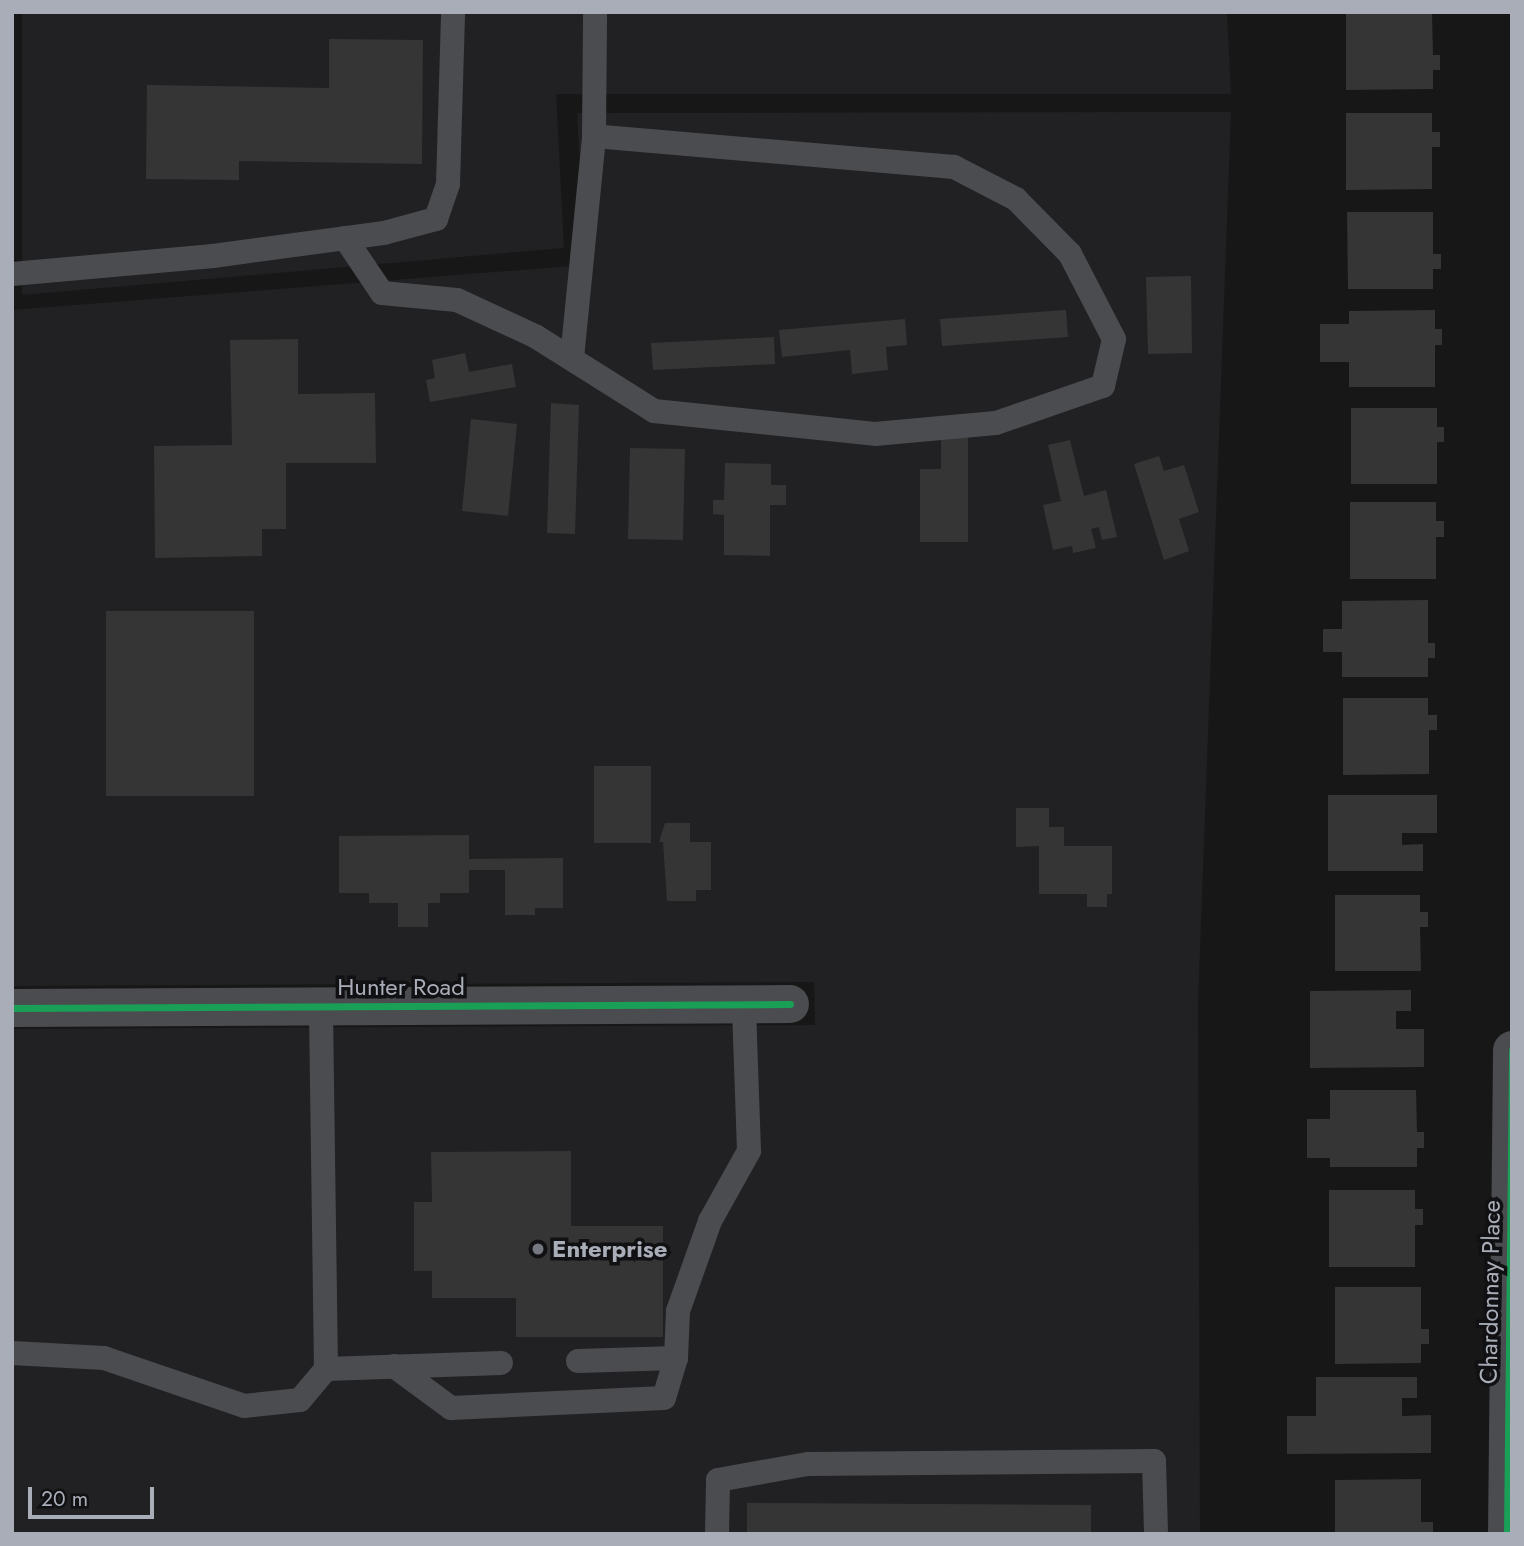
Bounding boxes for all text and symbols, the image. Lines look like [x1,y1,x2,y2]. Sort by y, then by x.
street label: Hunter Road [337,973,465,1001]
street label: Chardonnay Place [1474,1200,1506,1384]
place label: Enterprise [552,1235,668,1263]
marker: Enterprise [530,1241,546,1257]
scale bar [32,1472,158,1516]
text: 20 m [41,1484,88,1514]

